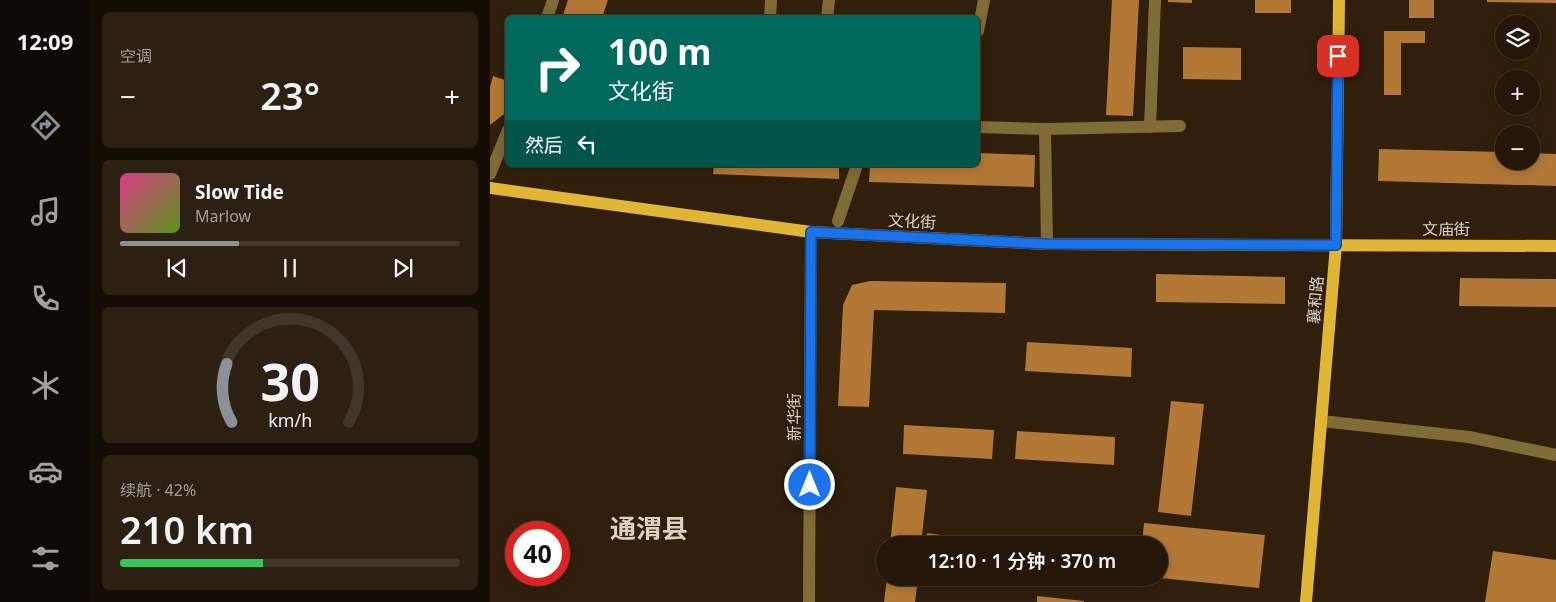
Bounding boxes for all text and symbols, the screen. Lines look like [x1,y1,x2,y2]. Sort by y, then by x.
map controls [1495,15,1540,170]
button: layers [1495,15,1540,60]
text: 12:09 [17,26,73,56]
text: 100 m [608,28,711,75]
icon: right [525,35,590,100]
pin [1317,35,1359,77]
icon: arrive [1324,42,1352,70]
text: 空调 [120,45,152,67]
text: 23° [260,69,320,121]
button: + [1495,70,1540,115]
text: 文化街 [608,75,674,105]
text: − [120,77,136,115]
text: + [444,77,460,115]
icon: directions [28,108,63,143]
button: − [1495,125,1540,170]
icon: left [573,130,601,158]
text: 然后 [525,132,563,158]
text: Slow Tide [195,179,284,205]
icon: music [28,194,63,229]
text: Marlow [195,205,251,227]
street label: 文化街 [887,209,937,233]
street label: 文庙街 [1422,218,1470,240]
icon: previous [163,254,191,282]
icon: pause [276,254,304,282]
icon: next [389,254,417,282]
street label: 襄和路 [1302,275,1328,325]
icon: phone [28,281,63,316]
text: 30 [260,345,320,416]
icon: climate [28,368,63,403]
street label: 新华街 [783,393,805,441]
text: km/h [268,408,312,432]
icon: car [28,454,63,489]
position arrow [783,458,835,510]
text: 续航 · 42% [120,479,196,501]
text: 210 km [120,503,254,555]
district label: 通渭县 [610,510,688,546]
speed limit sign: 40 [505,521,570,586]
icon: filters [28,541,63,576]
text: 12:10 · 1 分钟 · 370 m [928,548,1116,574]

